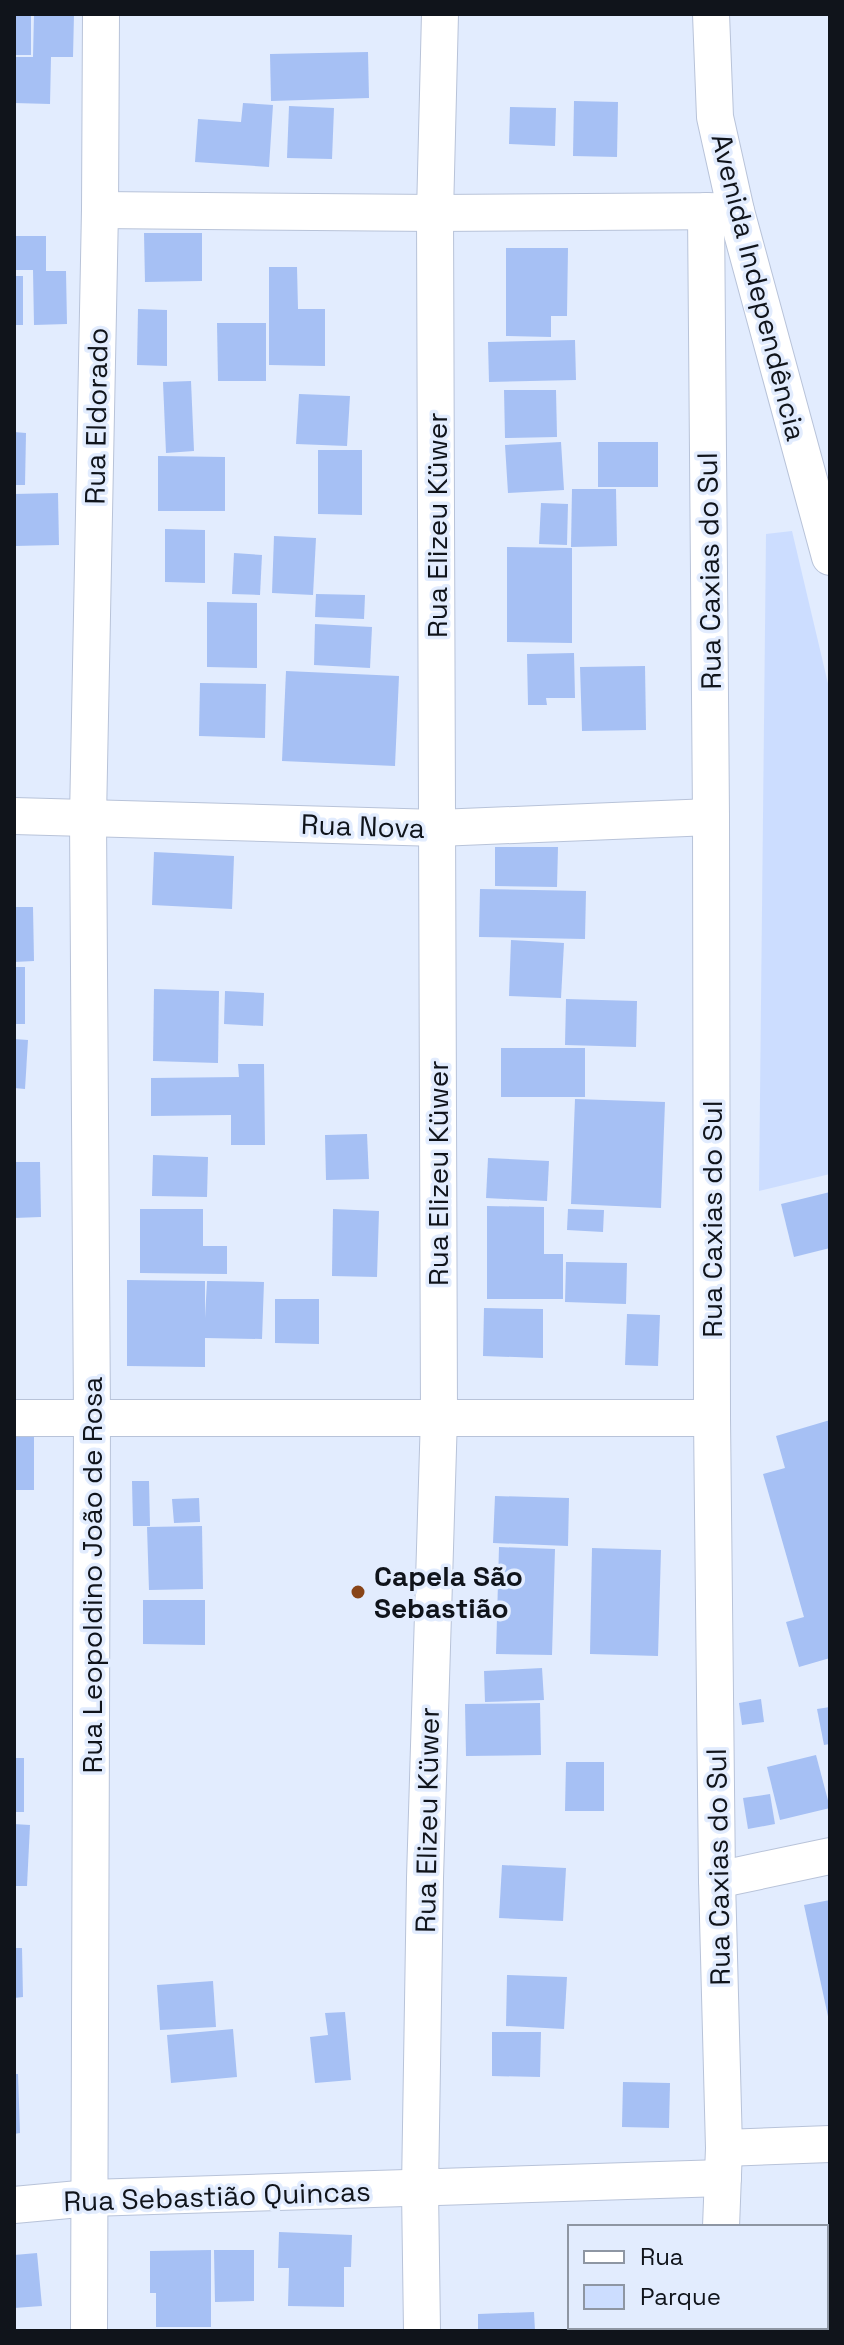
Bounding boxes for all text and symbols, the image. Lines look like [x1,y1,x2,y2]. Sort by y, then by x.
street label: Avenida Independência [703,130,815,444]
street label: Rua Eldorado [76,327,116,505]
street label: Rua Elizeu Küwer [419,412,455,638]
street label: Rua Caxias do Sul [689,452,729,690]
street label: Rua Nova [300,806,426,846]
street label: Rua Elizeu Küwer [420,1060,456,1286]
street label: Rua Caxias do Sul [694,1100,730,1338]
street label: Rua Leopoldino João de Rosa [74,1377,110,1773]
place label: Capela São Sebastião [374,1558,523,1626]
marker: Capela São Sebastião [349,1583,367,1601]
street label: Rua Elizeu Küwer [407,1707,447,1933]
street label: Rua Caxias do Sul [698,1748,738,1986]
street label: Rua Sebastião Quincas [63,2173,371,2219]
legend [568,2225,828,2329]
text: Rua [640,2241,684,2272]
text: Parque [640,2281,721,2312]

